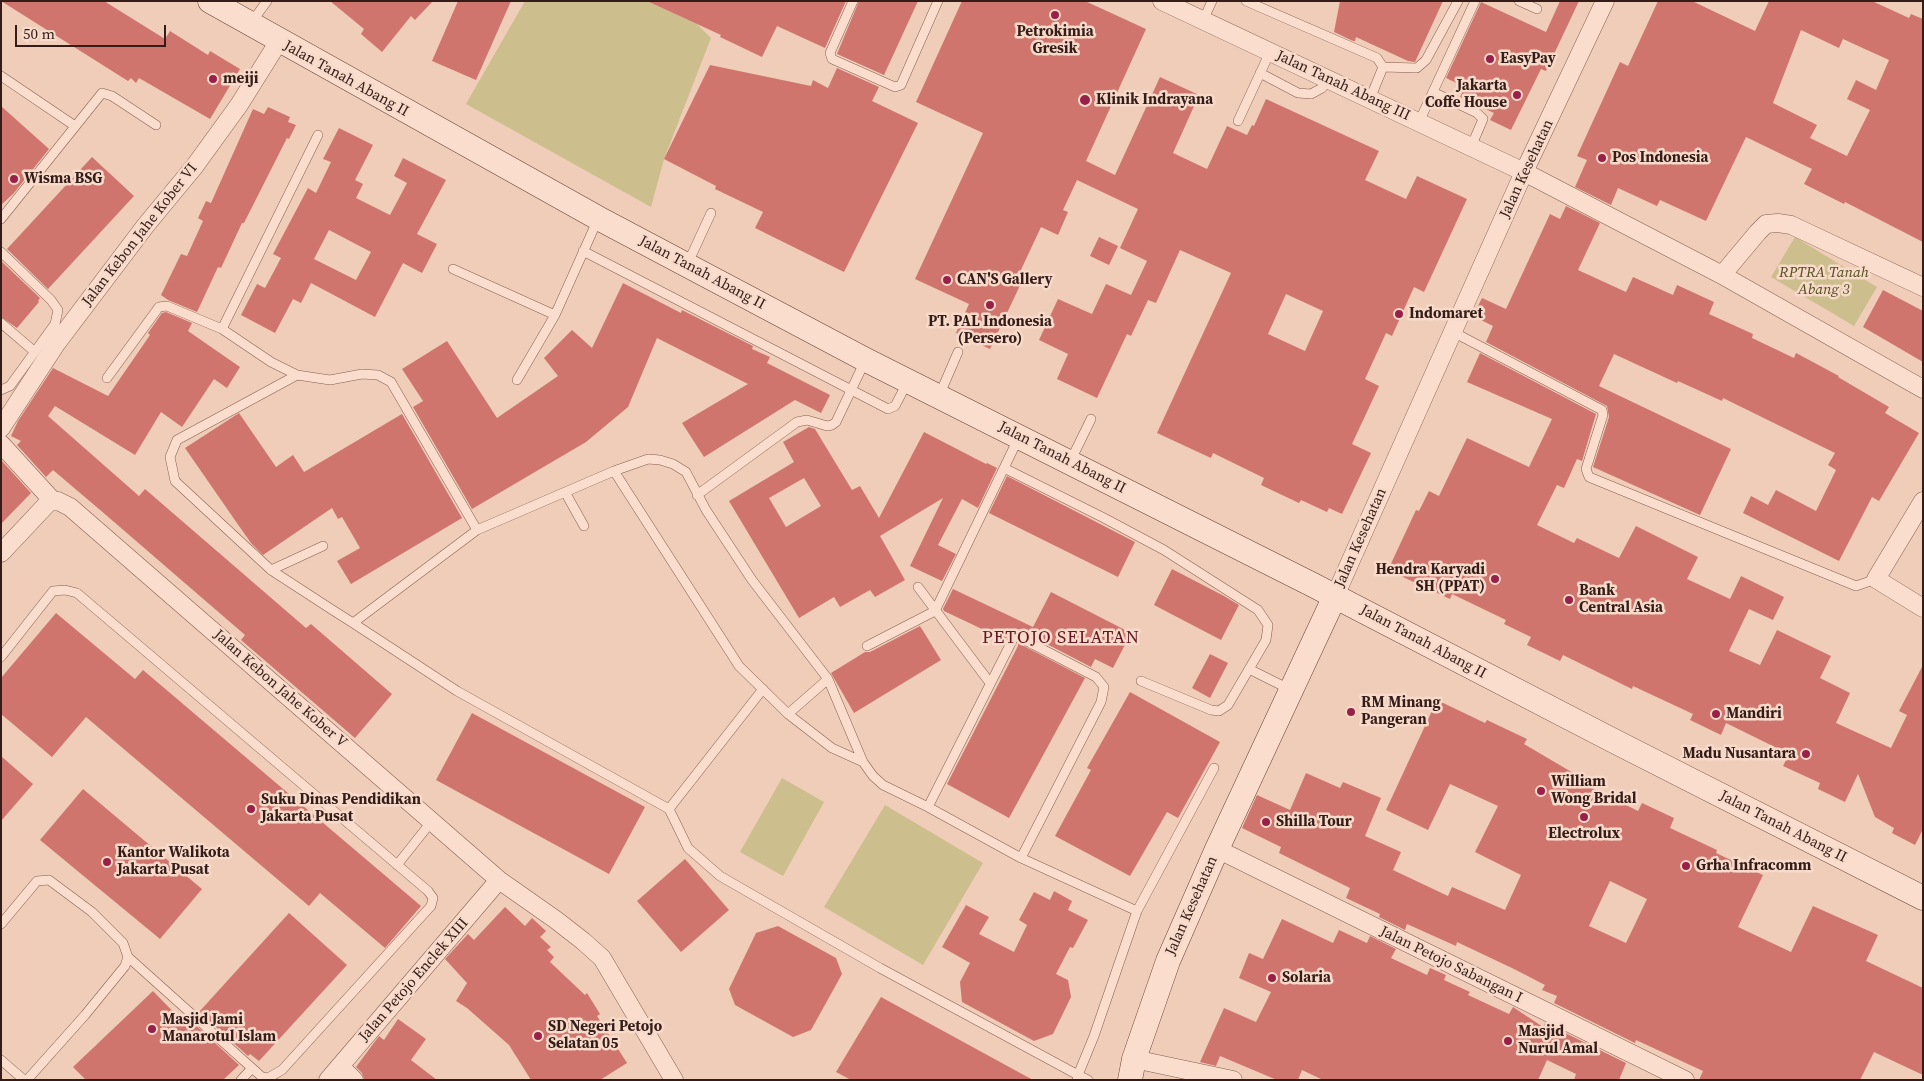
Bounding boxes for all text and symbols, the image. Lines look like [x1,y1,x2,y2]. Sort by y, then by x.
marker: Petrokimia Gresik [1049,9,1061,21]
scale bar [18,15,169,47]
text: 50 m [23,23,55,44]
place label: Petrokimia Gresik [1016,23,1094,58]
street label: Jalan Tanah Abang II [280,37,412,121]
street label: Jalan Tanah Abang III [1273,47,1413,125]
place label: EasyPay [1500,50,1556,68]
marker: EasyPay [1484,53,1496,65]
place label: meiji [223,70,259,88]
marker: meiji [207,73,219,85]
place label: Jakarta Coffe House [1425,77,1507,112]
marker: Jakarta Coffe House [1511,89,1523,101]
place label: Klinik Indrayana [1096,91,1213,109]
marker: Klinik Indrayana [1078,93,1092,107]
street label: Jalan Kesehatan [1496,117,1558,221]
place label: Pos Indonesia [1612,149,1708,167]
marker: Pos Indonesia [1596,152,1608,164]
street label: Jalan Kebon Jahe Kober VI [79,160,201,310]
place label: Wisma BSG [24,170,102,188]
marker: Wisma BSG [8,173,20,185]
street label: Jalan Tanah Abang II [636,232,768,314]
park label: RPTRA Tanah Abang 3 [1779,264,1869,299]
place label: CAN'S Gallery [957,271,1053,289]
marker: CAN'S Gallery [941,274,953,286]
marker: PT. PAL Indonesia (Persero) [984,299,996,311]
place label: Indomaret [1409,305,1483,323]
marker: Indomaret [1393,308,1405,320]
place label: PT. PAL Indonesia (Persero) [928,313,1052,348]
street label: Jalan Tanah Abang II [995,418,1129,498]
street label: Jalan Kesehatan [1331,486,1391,590]
place label: Hendra Karyadi SH (PPAT) [1375,561,1485,596]
marker: Hendra Karyadi SH (PPAT) [1489,573,1501,585]
place label: Bank Central Asia [1579,582,1663,617]
marker: Bank Central Asia [1563,594,1575,606]
street label: Jalan Tanah Abang II [1357,601,1489,683]
street label: Jalan Kebon Jahe Kober V [210,626,350,752]
district label: PETOJO SELATAN [980,627,1142,649]
place label: RM Minang Pangeran [1361,694,1441,729]
place label: Mandiri [1726,705,1782,723]
marker: RM Minang Pangeran [1345,706,1357,718]
marker: Mandiri [1710,708,1722,720]
place label: Madu Nusantara [1682,745,1796,763]
marker: Madu Nusantara [1800,748,1812,760]
place label: William Wong Bridal [1551,773,1637,808]
marker: William Wong Bridal [1535,785,1547,797]
street label: Jalan Tanah Abang II [1716,787,1850,867]
place label: Suku Dinas Pendidikan Jakarta Pusat [261,791,421,826]
marker: Suku Dinas Pendidikan Jakarta Pusat [245,803,257,815]
marker: Electrolux [1578,811,1590,823]
place label: Shilla Tour [1276,813,1352,831]
marker: Shilla Tour [1260,816,1272,828]
place label: Electrolux [1548,825,1620,843]
place label: Kantor Walikota Jakarta Pusat [117,844,230,879]
street label: Jalan Kesehatan [1162,854,1222,958]
marker: Kantor Walikota Jakarta Pusat [101,856,113,868]
place label: Grha Infracomm [1696,857,1811,875]
marker: Grha Infracomm [1680,860,1692,872]
street label: Jalan Petojo Enclek XIII [355,915,473,1045]
street label: Jalan Petojo Sabangan I [1377,923,1525,1007]
place label: Solaria [1282,969,1331,987]
marker: Solaria [1266,972,1278,984]
place label: Masjid Jami Manarotul Islam [162,1011,276,1046]
place label: SD Negeri Petojo Selatan 05 [548,1018,662,1053]
marker: Masjid Jami Manarotul Islam [146,1023,158,1035]
place label: Masjid Nurul Amal [1518,1023,1598,1058]
marker: SD Negeri Petojo Selatan 05 [532,1030,544,1042]
marker: Masjid Nurul Amal [1502,1035,1514,1047]

